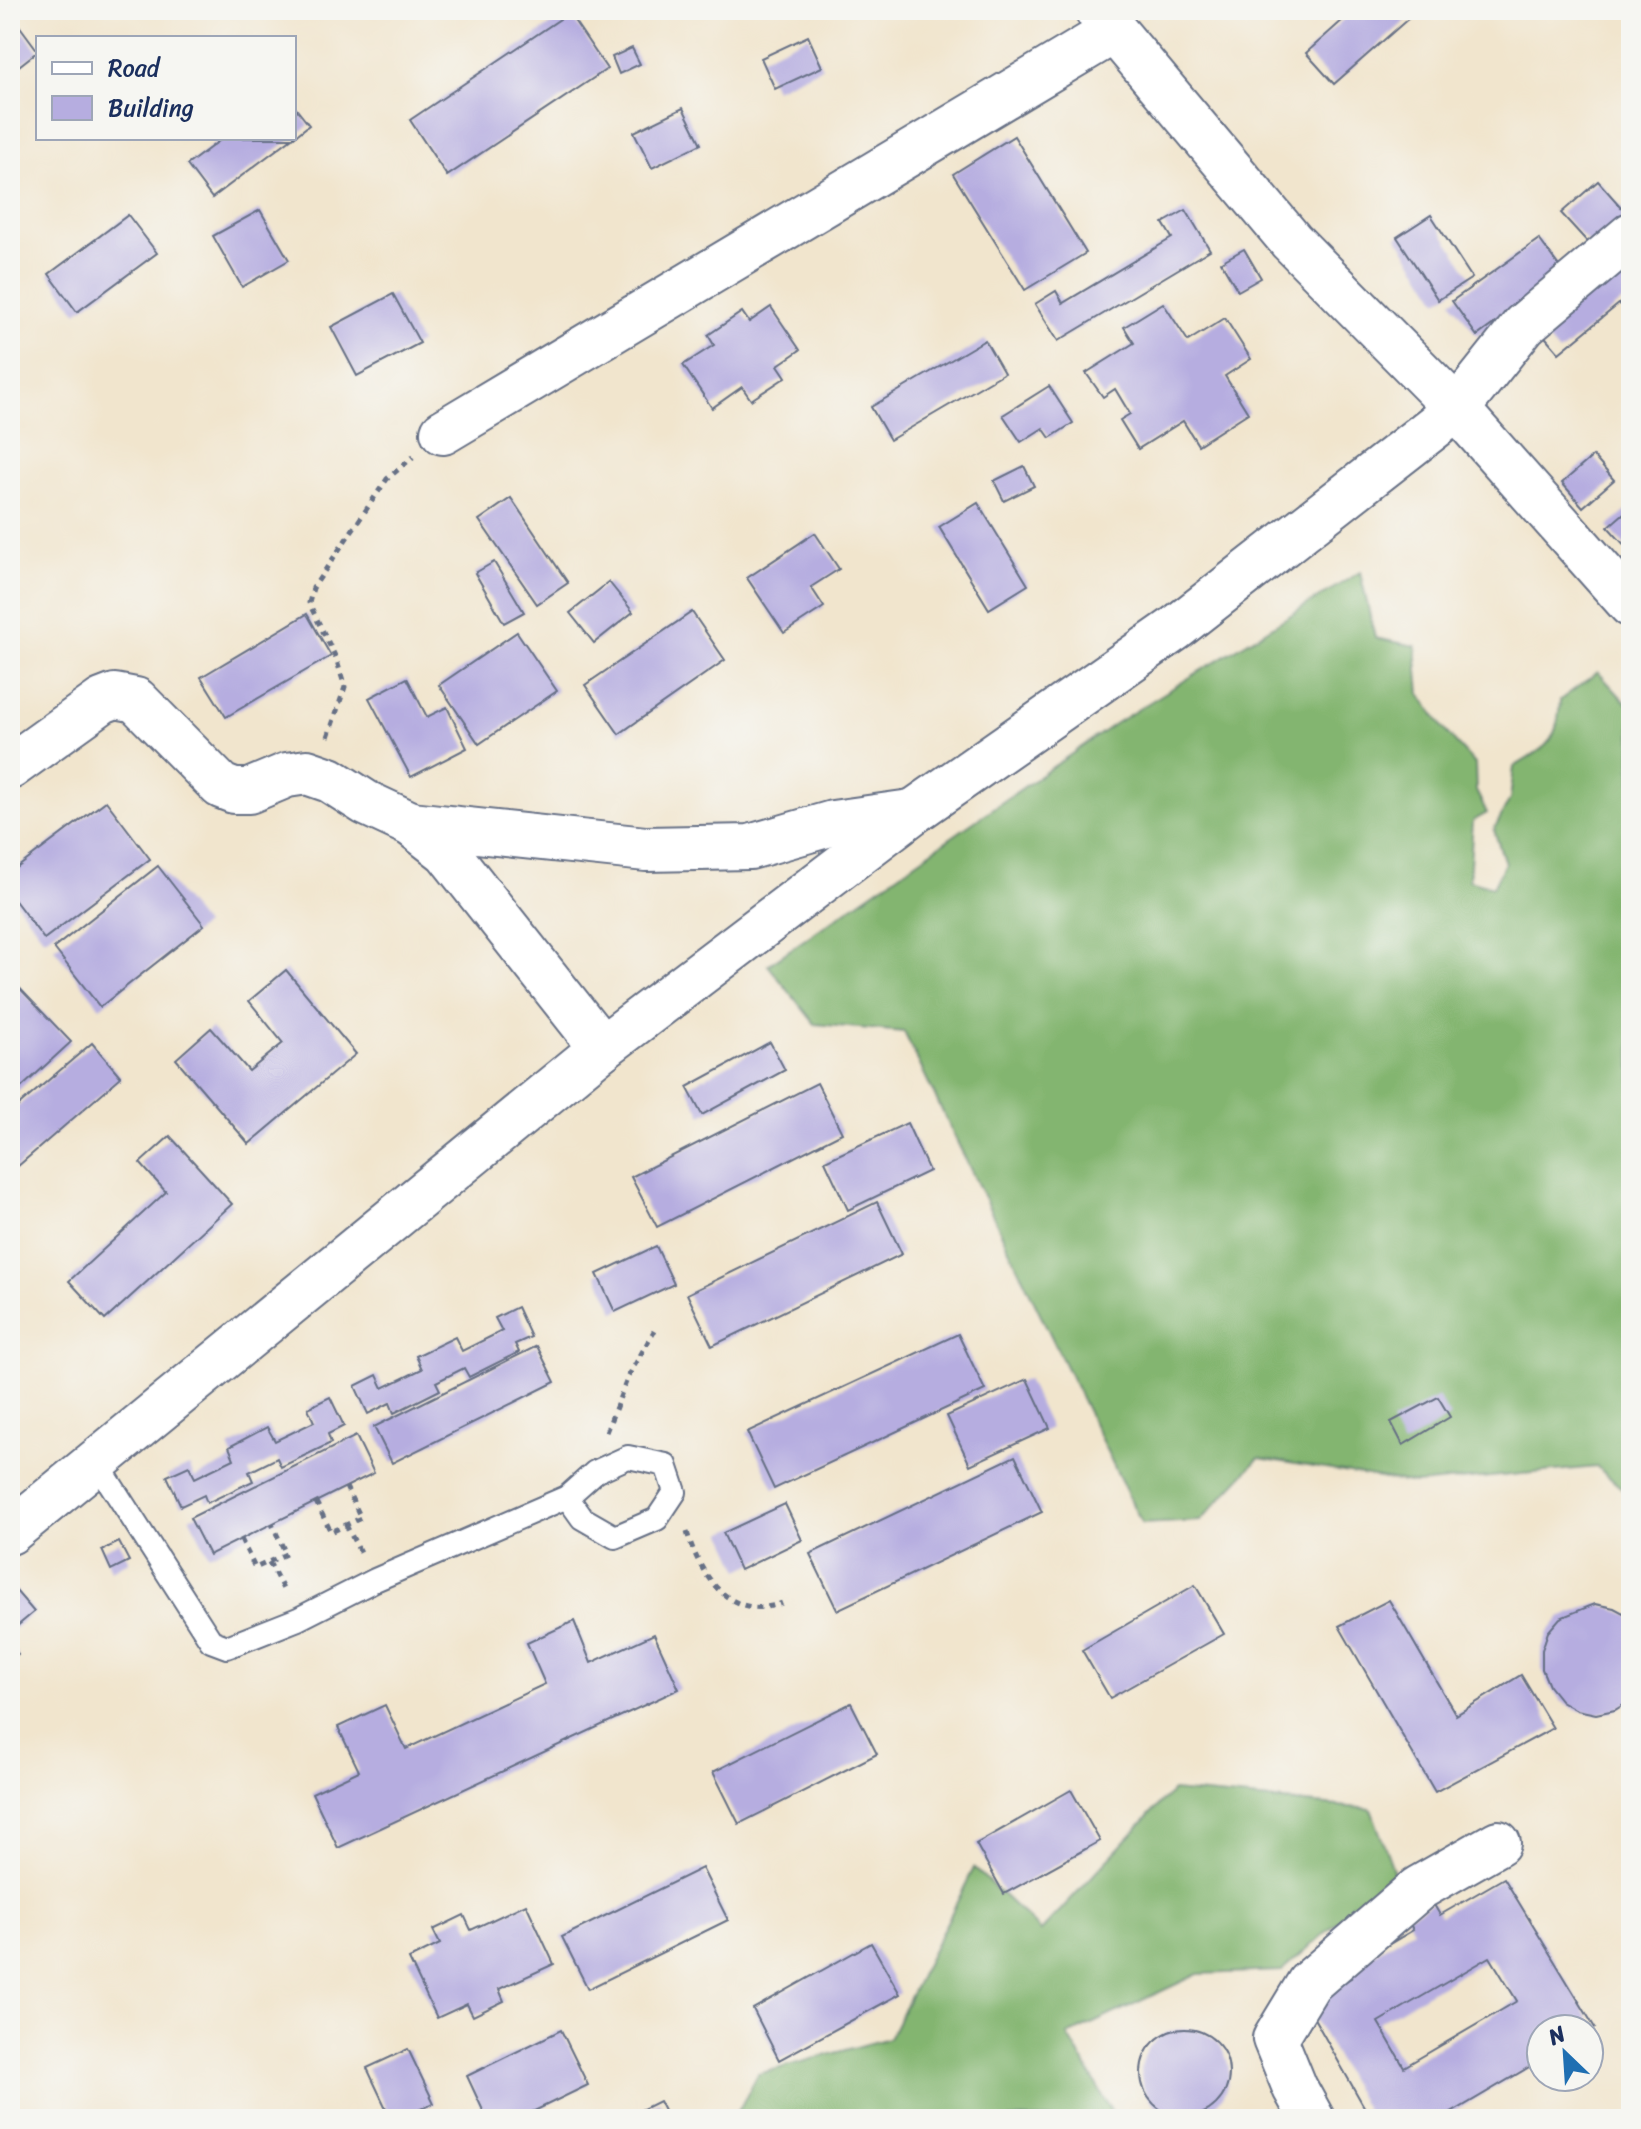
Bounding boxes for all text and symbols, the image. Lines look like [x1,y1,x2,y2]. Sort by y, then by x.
legend [36,36,296,140]
text: Road [108,47,162,89]
text: Building [108,87,194,129]
north arrow [1525,2013,1605,2093]
text: N [1541,2014,1573,2057]

